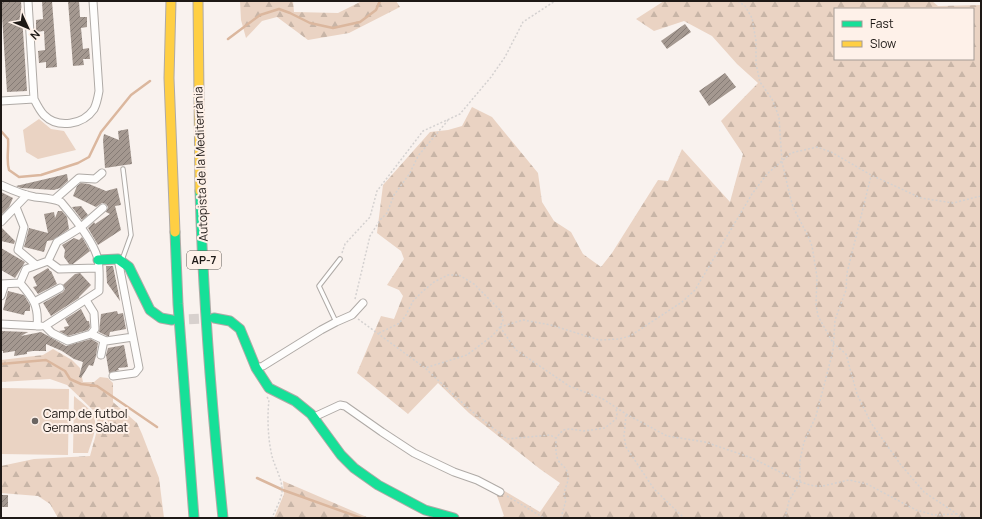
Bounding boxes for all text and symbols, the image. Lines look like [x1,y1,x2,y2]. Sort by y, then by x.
north arrow [8,8,48,48]
legend [834,8,974,60]
text: Fast [870,15,894,32]
text: N [27,27,44,43]
text: Slow [870,35,896,52]
street label: Autopista de la Mediterrània [189,86,212,242]
road number: AP-7 [187,251,221,269]
place label: Camp de futbol Germans Sàbat [43,405,128,436]
marker: Camp de futbol Germans Sàbat [30,416,40,426]

